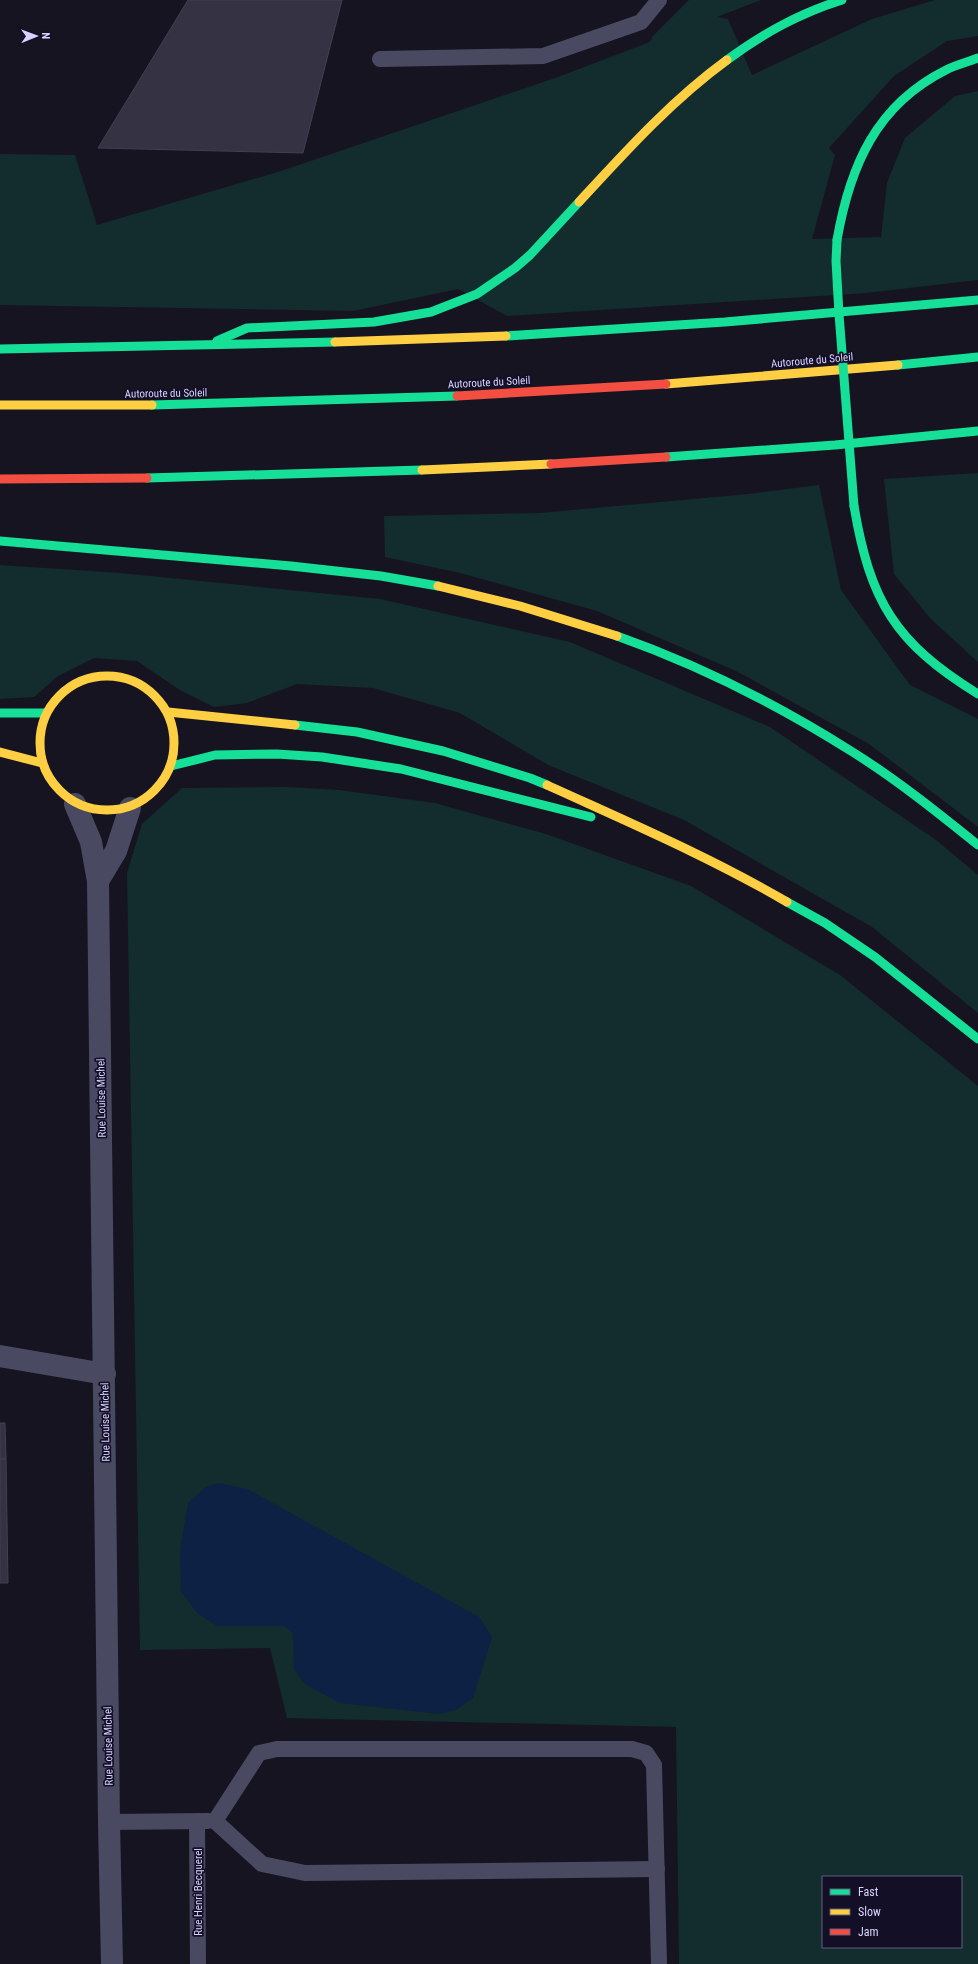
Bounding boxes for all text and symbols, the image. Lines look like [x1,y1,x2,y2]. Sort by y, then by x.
north arrow [16,16,56,56]
text: N [39,32,52,40]
street label: Autoroute du Soleil [770,350,854,371]
street label: Autoroute du Soleil [447,374,531,391]
street label: Autoroute du Soleil [125,386,207,401]
street label: Rue Louise Michel [94,1058,109,1138]
street label: Rue Louise Michel [98,1382,113,1462]
street label: Rue Louise Michel [101,1706,116,1786]
street label: Rue Henri Becquerel [192,1848,205,1936]
legend [822,1876,962,1948]
text: Fast [858,1885,879,1899]
text: Slow [858,1905,881,1919]
text: Jam [858,1925,879,1939]

